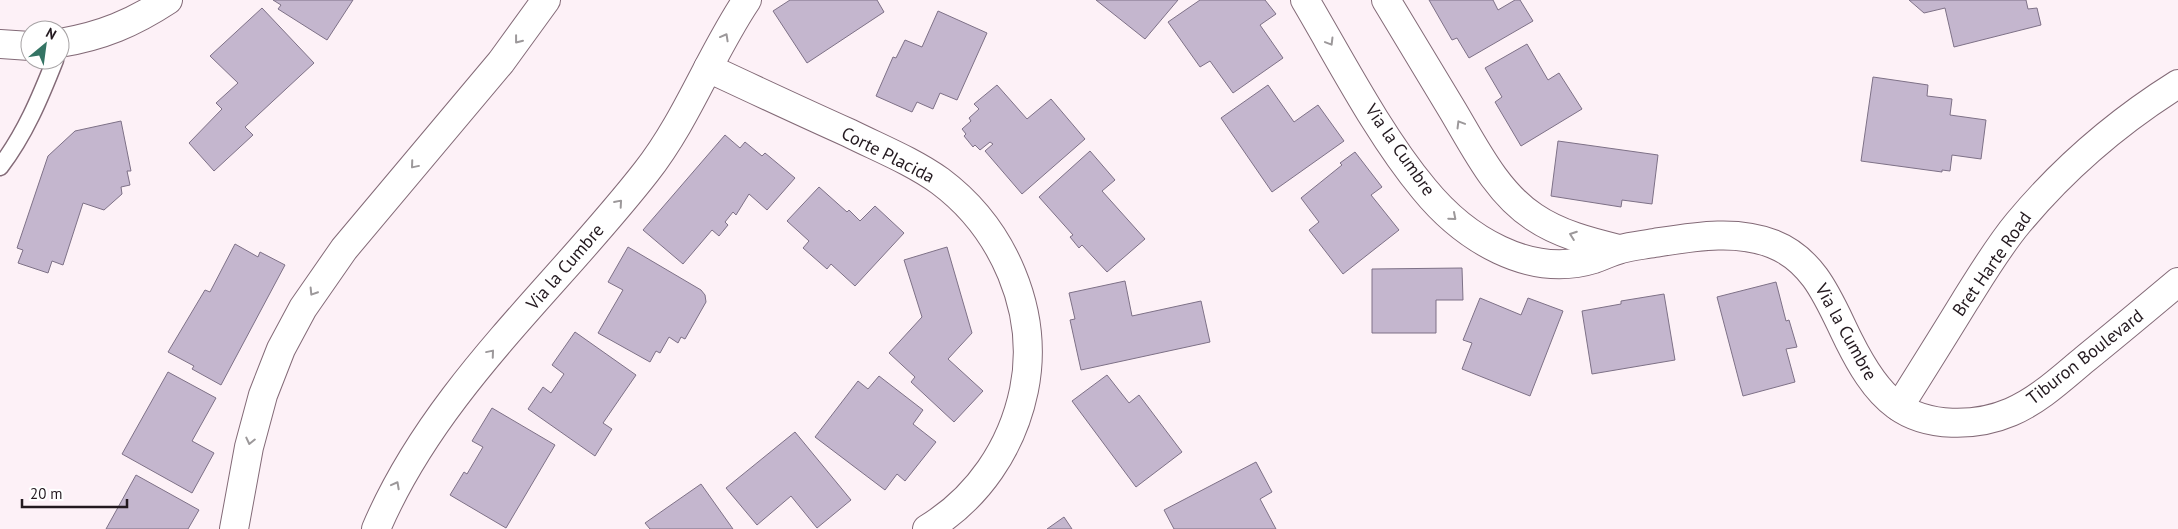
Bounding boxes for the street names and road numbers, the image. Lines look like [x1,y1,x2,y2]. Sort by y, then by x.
street label: Via la Cumbre [1360,98,1441,200]
street label: Corte Placida [838,121,939,188]
street label: Bret Harte Road [1947,207,2036,320]
street label: Via la Cumbre [520,219,608,315]
street label: Via la Cumbre [1810,278,1882,384]
street label: Tiburon Boulevard [2022,304,2148,409]

